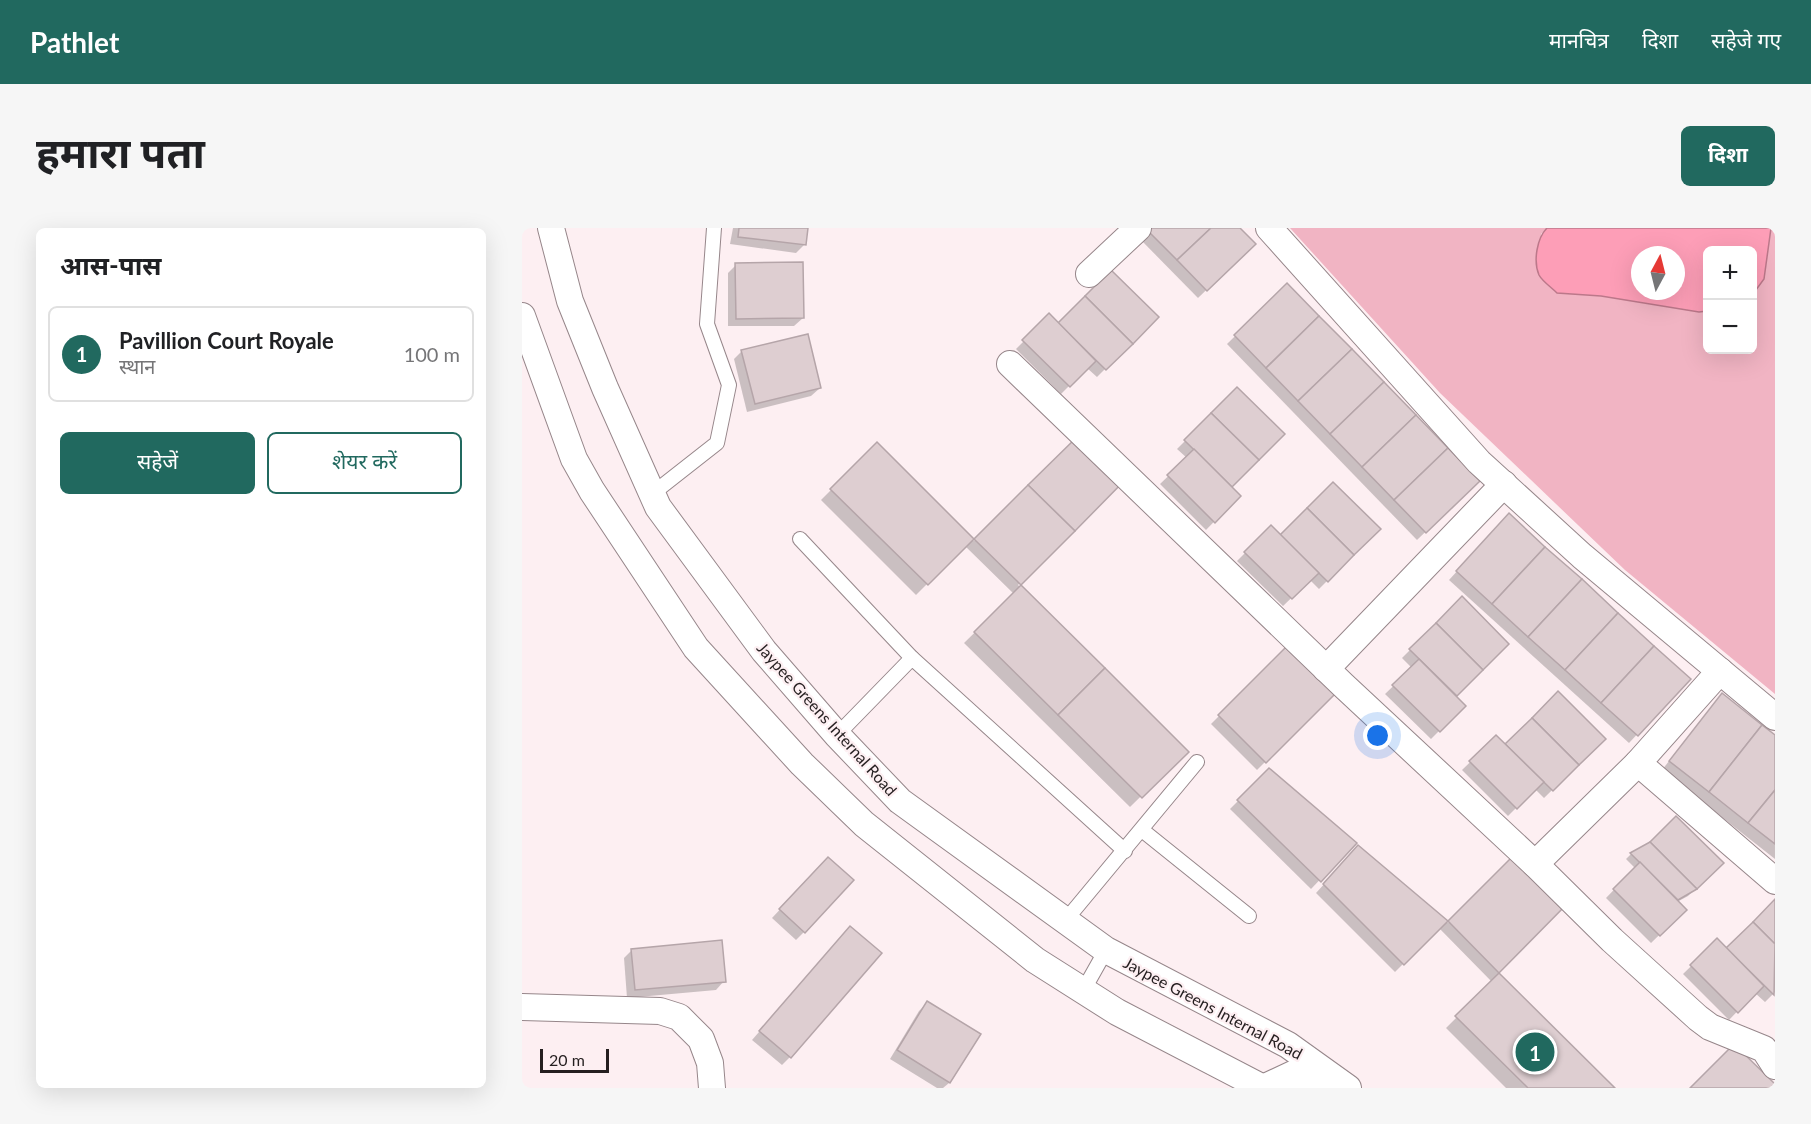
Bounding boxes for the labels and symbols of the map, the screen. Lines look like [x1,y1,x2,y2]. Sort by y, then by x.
north arrow [1631,246,1685,300]
street label: Jaypee Greens Internal Road [753,638,901,799]
your location [1363,721,1392,750]
street label: Jaypee Greens Internal Road [1121,952,1306,1063]
pin: 1 [1516,1030,1554,1074]
scale bar [540,1046,609,1074]

